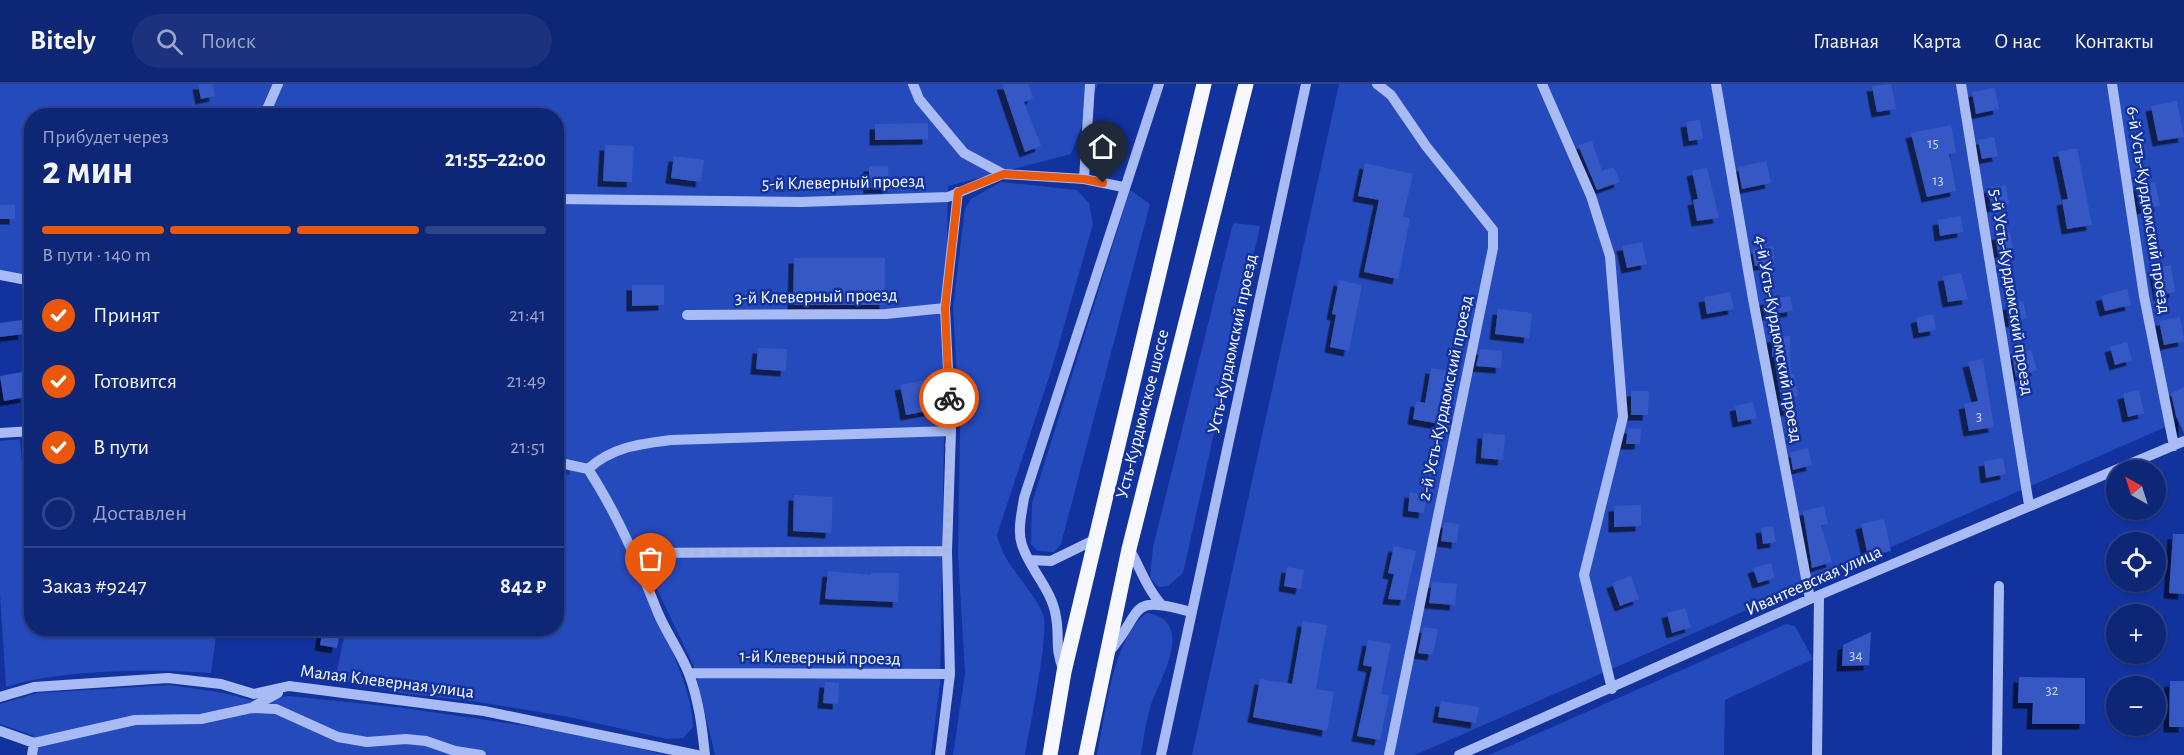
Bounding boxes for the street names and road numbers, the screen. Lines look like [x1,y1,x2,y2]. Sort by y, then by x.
street label: 6-й Усть-Курдюмский проезд [2123,105,2173,315]
street label: 5-й Клеверный проезд [761,173,925,193]
street label: 5-й Усть-Курдюмский проезд [1986,187,2036,397]
street label: 4-й Усть-Курдюмский проезд [1751,234,1805,444]
street label: Усть-Курдюмский проезд [1205,252,1261,436]
street label: 3-й Клеверный проезд [734,287,898,307]
street label: 2-й Усть-Курдюмский проезд [1415,294,1477,502]
street label: Усть-Курдюмское шоссе [1113,328,1173,500]
street label: Ивантеевская улица [1743,543,1885,619]
street label: 1-й Клеверный проезд [739,648,901,668]
street label: Малая Клеверная улица [299,662,475,702]

